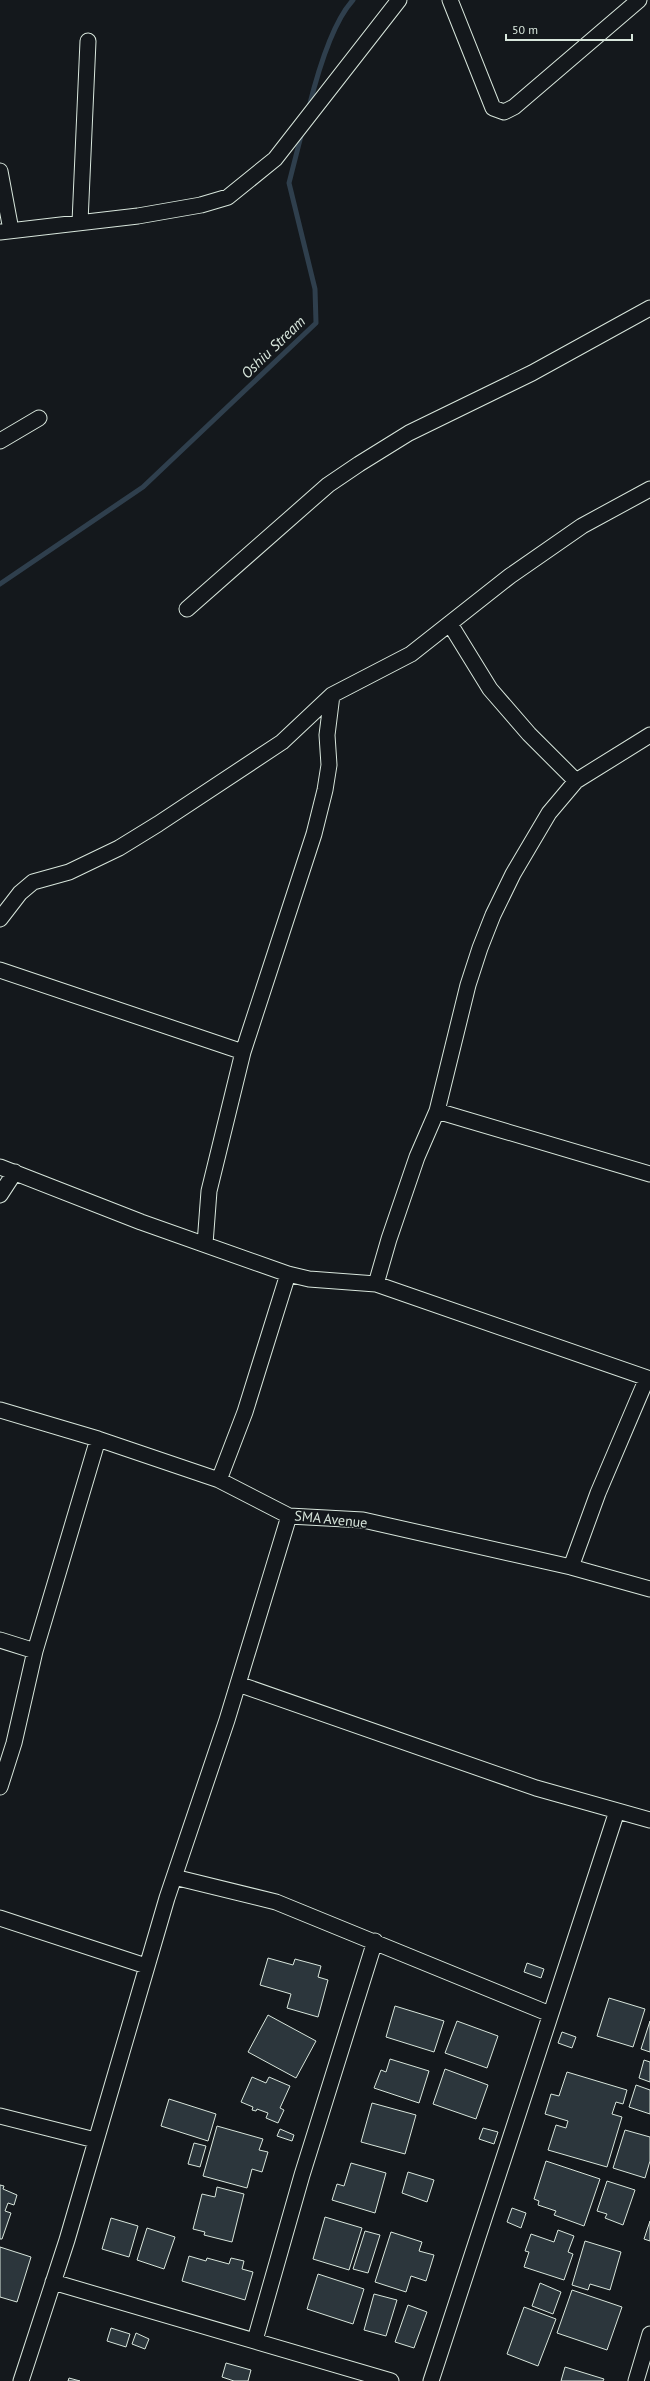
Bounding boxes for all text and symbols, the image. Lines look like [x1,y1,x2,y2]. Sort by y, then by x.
scale bar [506,16,632,42]
text: 50 m [512,22,538,37]
water label: Oshiu Stream [237,312,309,382]
street label: SMA Avenue [294,1506,368,1532]

